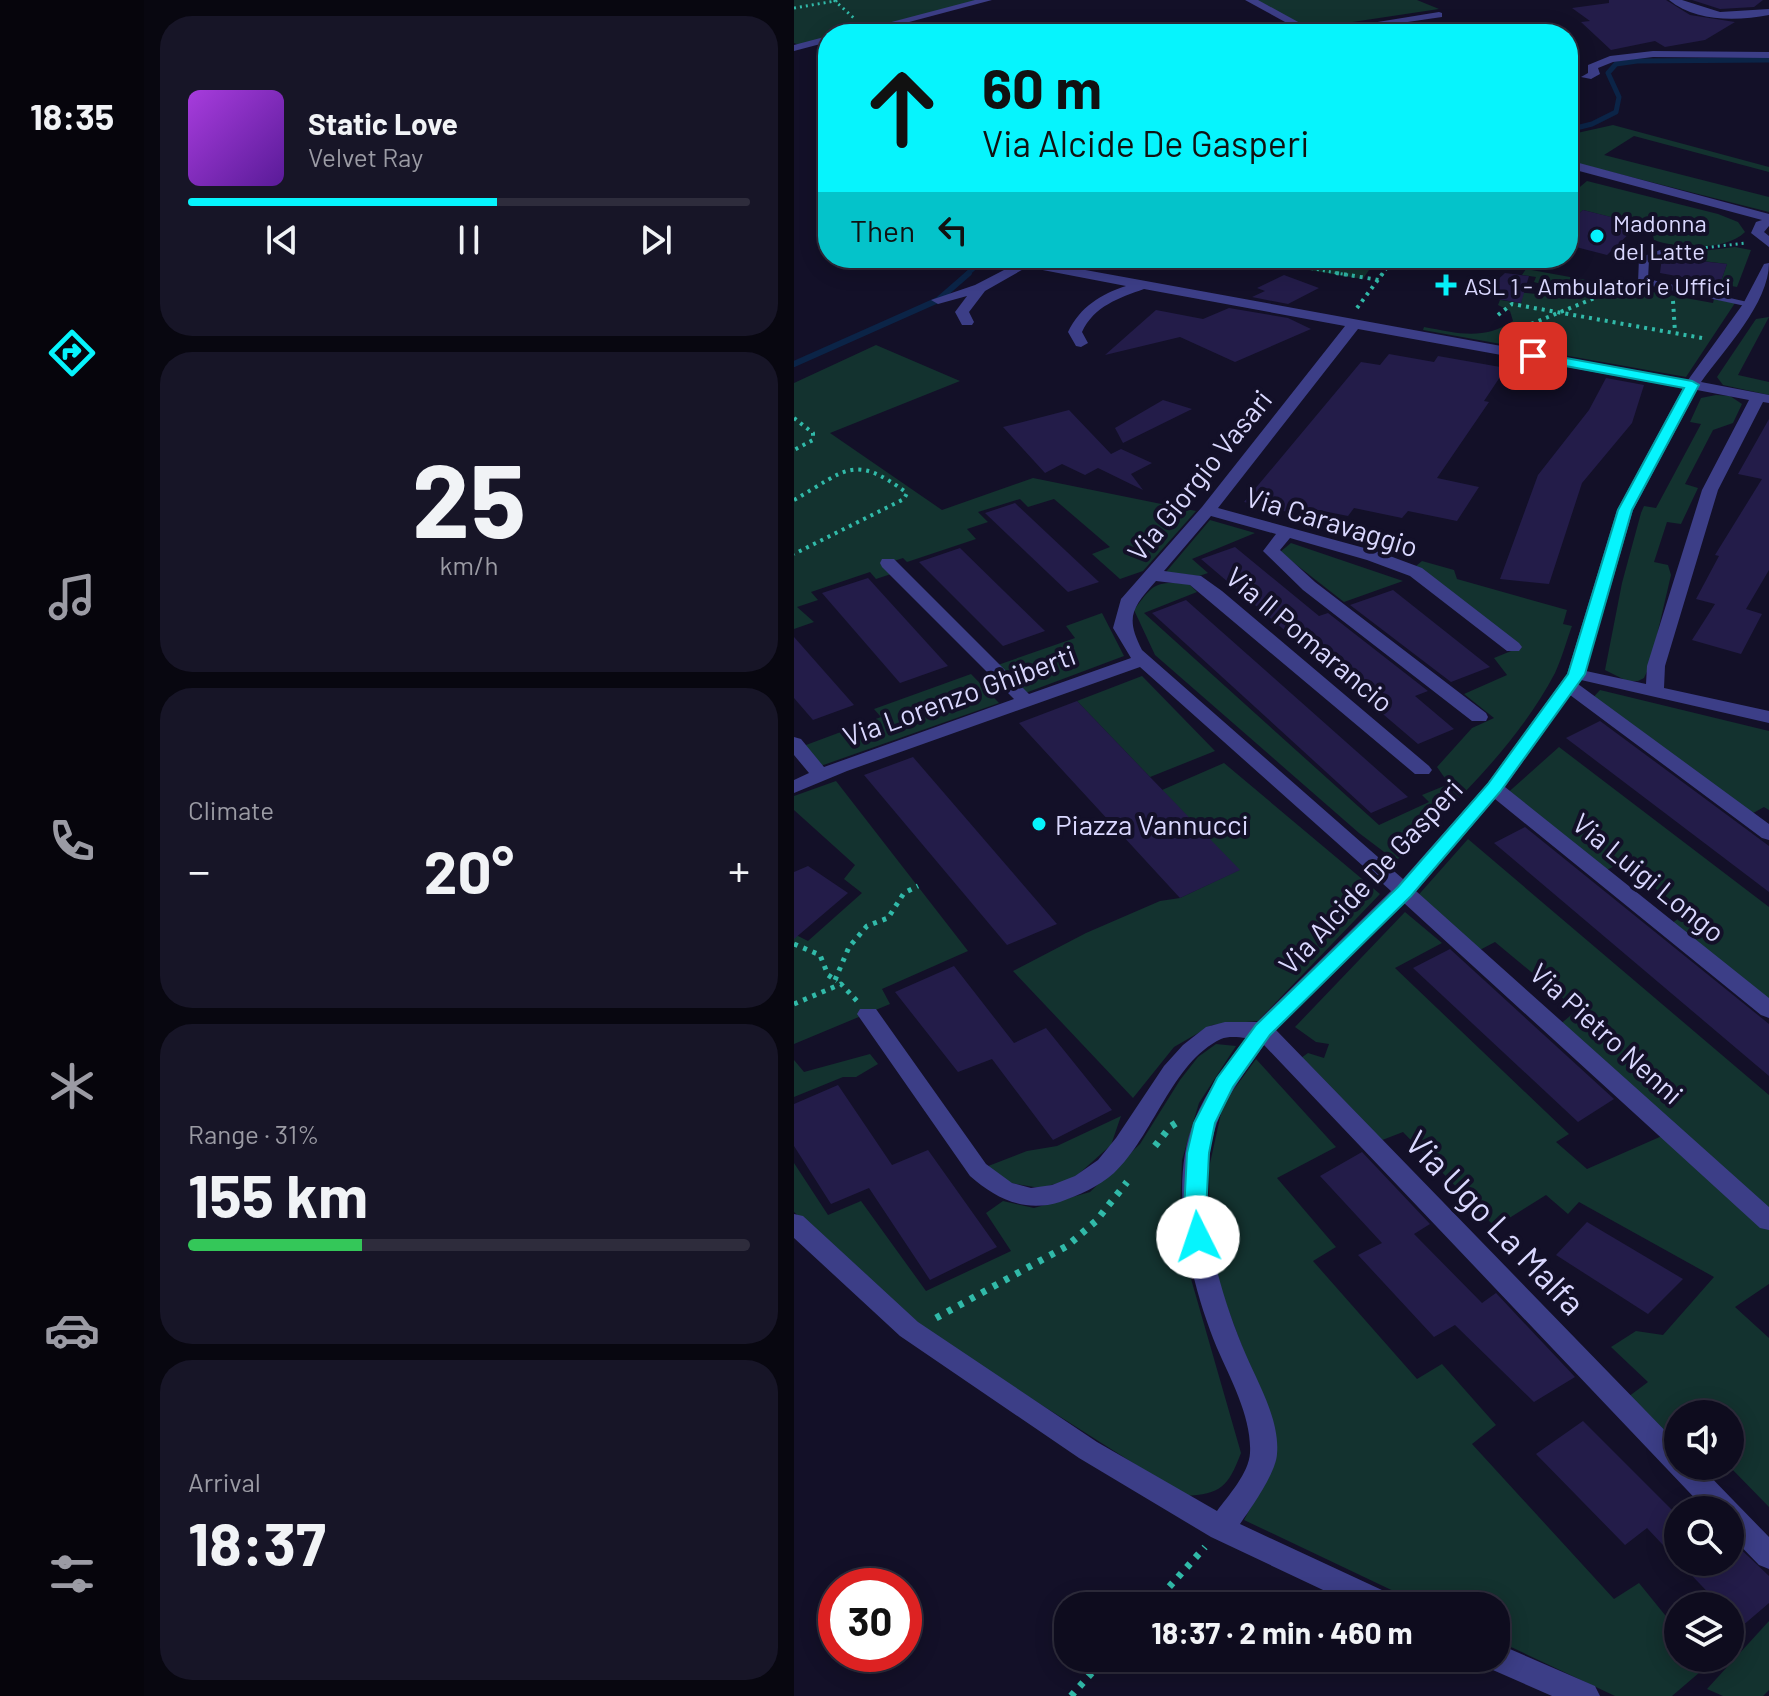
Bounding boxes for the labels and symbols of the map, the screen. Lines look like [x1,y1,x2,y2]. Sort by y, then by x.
place label: Madonna del Latte [1613,208,1707,265]
marker: Madonna del Latte [1588,227,1606,245]
place label: ASL 1 - Ambulatori e Uffici [1464,271,1731,300]
marker: ASL 1 - Ambulatori e Uffici [1435,274,1457,296]
pin [1499,322,1567,390]
street label: Via Giorgio Vasari [1120,383,1278,567]
street label: Via Caravaggio [1242,479,1422,563]
street label: Via Il Pomarancio [1219,559,1401,719]
street label: Via Lorenzo Ghiberti [838,637,1080,753]
street label: Via Alcide De Gasperi [1271,771,1469,981]
street label: Via Luigi Longo [1566,805,1732,949]
place label: Piazza Vannucci [1055,807,1249,841]
marker: Piazza Vannucci [1030,815,1048,833]
street label: Via Pietro Nenni [1523,955,1691,1111]
street label: Via Ugo La Malfa [1398,1121,1594,1323]
position arrow [1156,1195,1240,1279]
speed limit sign: 30 [818,1568,922,1672]

